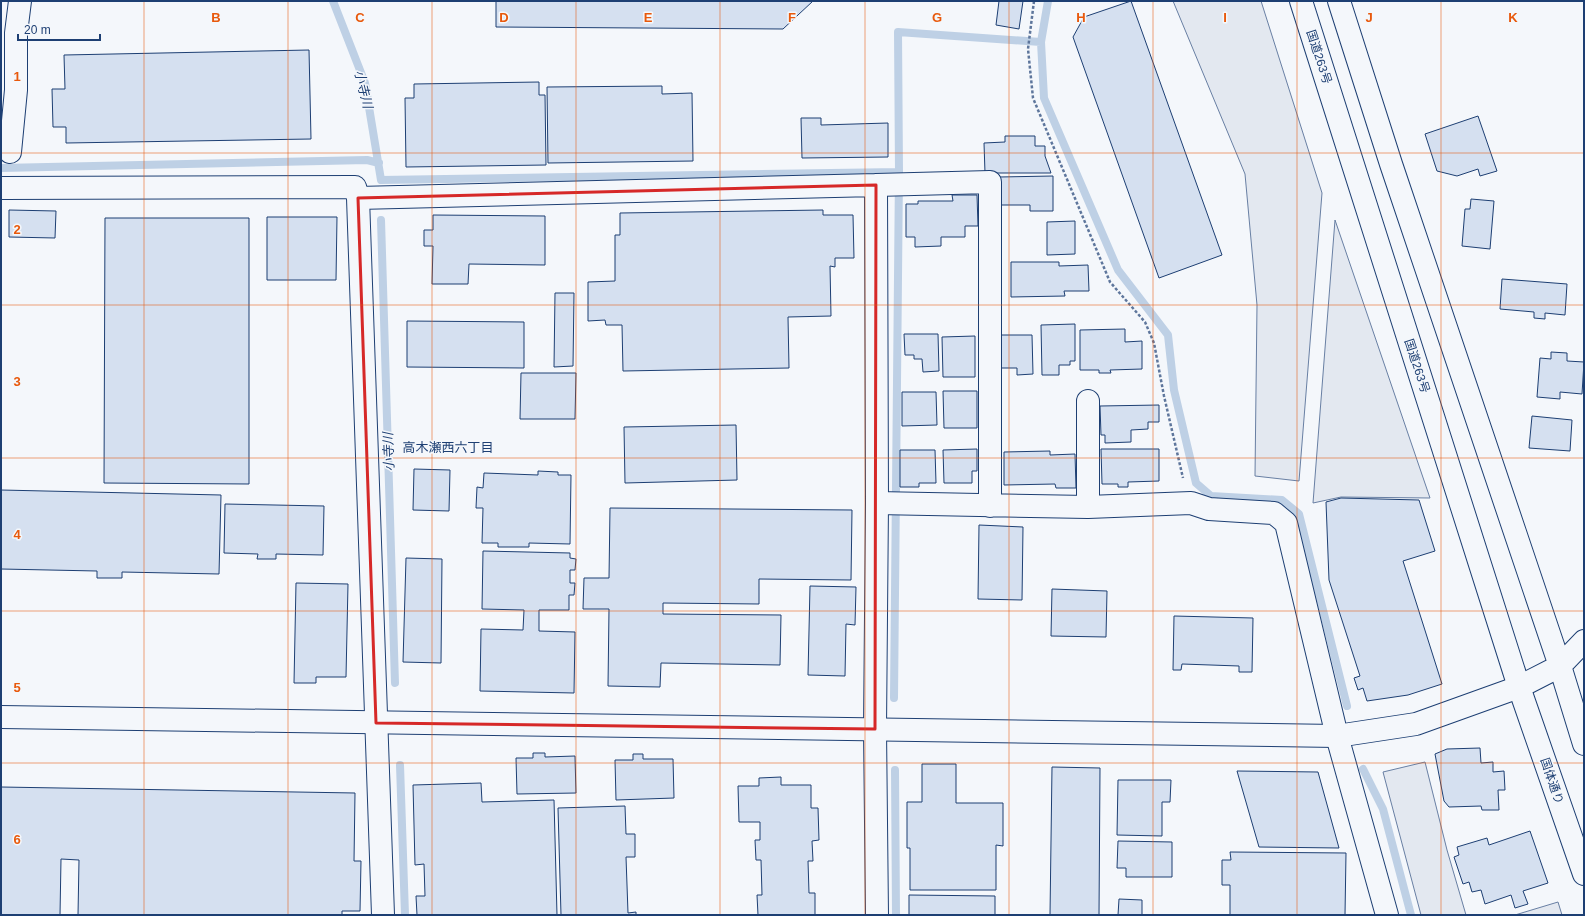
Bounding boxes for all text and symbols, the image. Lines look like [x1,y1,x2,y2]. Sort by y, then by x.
text: B [211,10,221,25]
text: C [355,10,365,25]
text: D [499,10,509,25]
text: E [644,10,653,25]
text: F [788,10,796,25]
text: G [932,10,942,25]
text: H [1076,10,1086,25]
text: I [1223,10,1227,25]
text: J [1365,10,1373,25]
text: K [1508,10,1518,25]
scale bar [18,16,100,42]
text: 20 m [24,23,51,37]
street label: 国道263号 [1304,28,1334,86]
water label: 小寺川 [352,68,376,112]
text: 1 [13,69,21,84]
text: 2 [13,222,21,237]
street label: 国道263号 [1402,337,1432,395]
text: 3 [13,374,21,389]
water label: 小寺川 [380,430,397,472]
district label: 高木瀬西六丁目 [402,440,494,455]
text: 4 [13,527,21,542]
text: 5 [13,680,21,695]
street label: 国体通り [1538,756,1566,806]
text: 6 [13,832,21,847]

